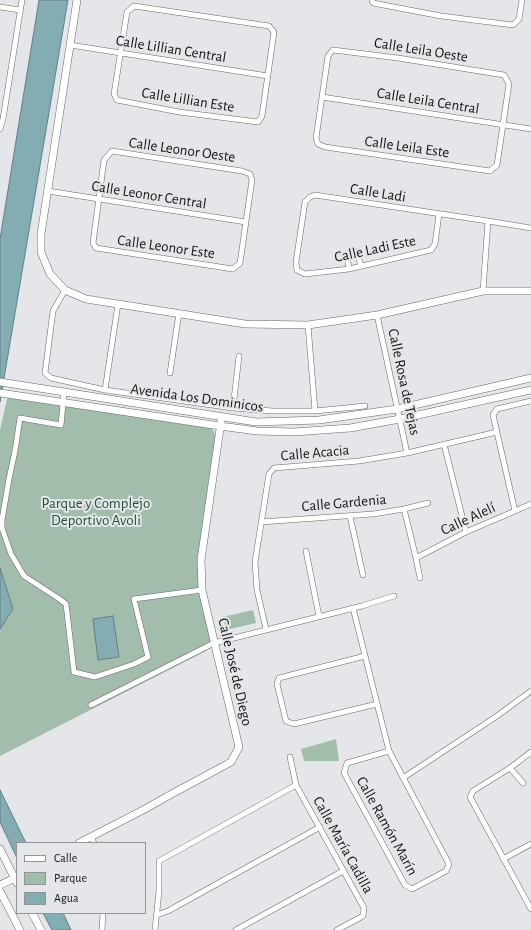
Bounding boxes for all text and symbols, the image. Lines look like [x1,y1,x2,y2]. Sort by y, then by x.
street label: Calle Lillian Central [114,31,228,67]
street label: Calle Leila Oeste [373,34,469,66]
street label: Calle Lillian Este [140,84,236,116]
street label: Calle Leila Central [375,84,481,118]
street label: Calle Leila Este [363,132,451,162]
street label: Calle Leonor Oeste [128,134,236,166]
street label: Calle Leonor Central [90,177,208,213]
street label: Calle Ladi [349,180,407,206]
street label: Calle Leonor Este [116,231,216,263]
street label: Calle Ladi Este [333,232,417,266]
street label: Calle Rosa de Tejas [384,327,424,437]
street label: Avenida Los Dominicos [129,380,265,416]
street label: Calle Acacia [280,441,350,465]
street label: Calle Gardenia [301,490,387,516]
park label: Parque y Complejo Deportivo Avoli [42,494,150,529]
street label: Calle Alelí [438,499,498,539]
street label: Calle José de Diego [214,616,256,728]
street label: Calle Ramón Marín [352,773,422,879]
street label: Calle María Cadilla [309,793,377,897]
legend [16,842,146,914]
text: Calle [54,852,77,864]
text: Parque [54,872,87,884]
text: Agua [54,892,78,904]

